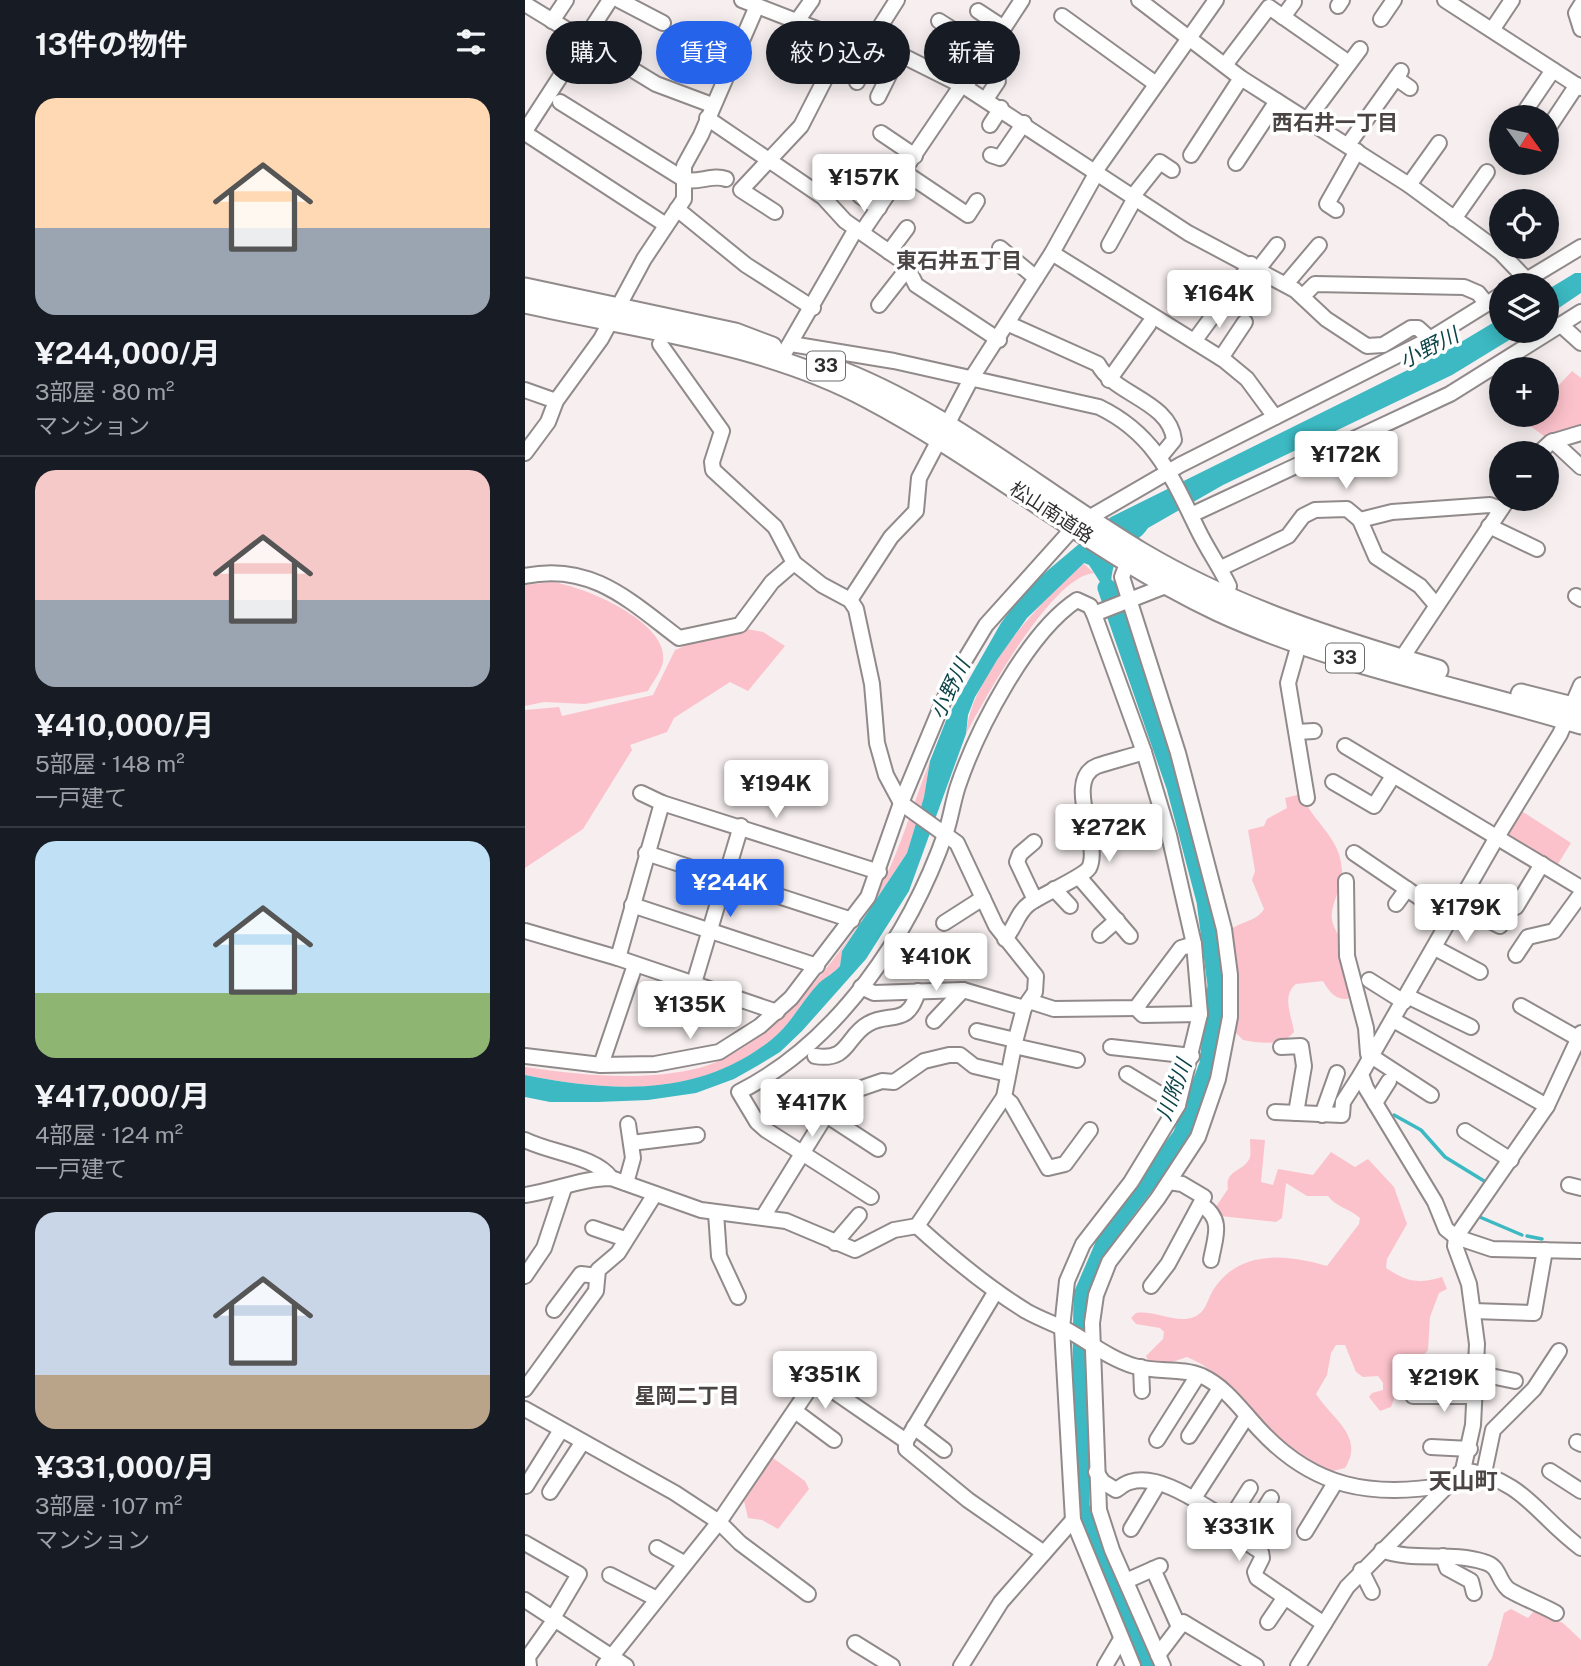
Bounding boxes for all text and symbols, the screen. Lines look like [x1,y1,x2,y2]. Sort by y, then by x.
chip: 購入 [546,21,642,84]
chip: 賃貸 [656,21,752,84]
chip: 絞り込み [766,21,910,84]
chip: 新着 [924,21,1020,84]
icon: filters [452,23,490,61]
text: 13件の物件 [35,26,188,62]
north arrow [1489,105,1559,175]
map controls [1489,105,1559,511]
district label: 西石井一丁目 [1272,110,1398,135]
icon: home [200,144,326,270]
pin: ¥157K [815,154,913,214]
text: ¥157K [828,163,900,190]
button: locate [1489,189,1559,259]
district label: 東石井五丁目 [896,248,1022,273]
pin: ¥164K [1170,270,1268,330]
button: layers [1489,273,1559,343]
text: ¥164K [1183,279,1255,306]
water label: 小野川 [1395,321,1464,373]
text: ¥244,000/月 [35,335,221,371]
road number: 33 [807,352,845,380]
button: + [1489,357,1559,427]
text: 3部屋 · 80 m² [35,378,175,405]
text: マンション [35,412,150,439]
pin: ¥172K [1297,432,1395,491]
text: ¥172K [1311,440,1381,467]
button: − [1489,441,1559,511]
street label: 松山南道路 [1006,477,1098,547]
icon: home [200,516,326,642]
road number: 33 [1326,644,1364,672]
water label: 小野川 [925,653,975,723]
text: ¥410,000/月 [35,707,214,743]
text: 5部屋 · 148 m² [35,750,185,777]
pin: ¥194K [727,760,825,820]
text: ¥194K [740,769,812,796]
text: 一戸建て [35,784,127,811]
pin: ¥272K [1060,804,1158,864]
text: ¥272K [1071,813,1147,840]
pin: ¥244K [681,860,779,919]
text: ¥244K [692,868,768,895]
pin: ¥179K [1417,884,1515,944]
icon: home [200,887,326,1013]
text: ¥179K [1431,893,1501,920]
pin: ¥410K [887,934,985,993]
text: ¥410K [900,942,972,969]
pin: ¥135K [641,982,739,1041]
text: ¥135K [654,990,726,1017]
water label: 川附川 [1151,1054,1197,1124]
text: ¥417,000/月 [35,1078,210,1114]
pin: ¥417K [763,1080,861,1139]
text: ¥417K [777,1088,847,1115]
text: 4部屋 · 124 m² [35,1121,183,1148]
text: 一戸建て [35,1155,127,1182]
icon: home [200,1258,326,1384]
pin: ¥351K [776,1352,874,1411]
pin: ¥219K [1395,1354,1493,1414]
text: ¥351K [789,1360,861,1387]
text: ¥219K [1408,1363,1480,1390]
district label: 星岡二丁目 [635,1383,740,1408]
text: ¥331,000/月 [35,1449,215,1485]
district label: 天山町 [1429,1467,1498,1494]
text: 3部屋 · 107 m² [35,1492,183,1519]
pin: ¥331K [1190,1504,1288,1563]
text: ¥331K [1203,1512,1275,1539]
text: マンション [35,1526,150,1553]

